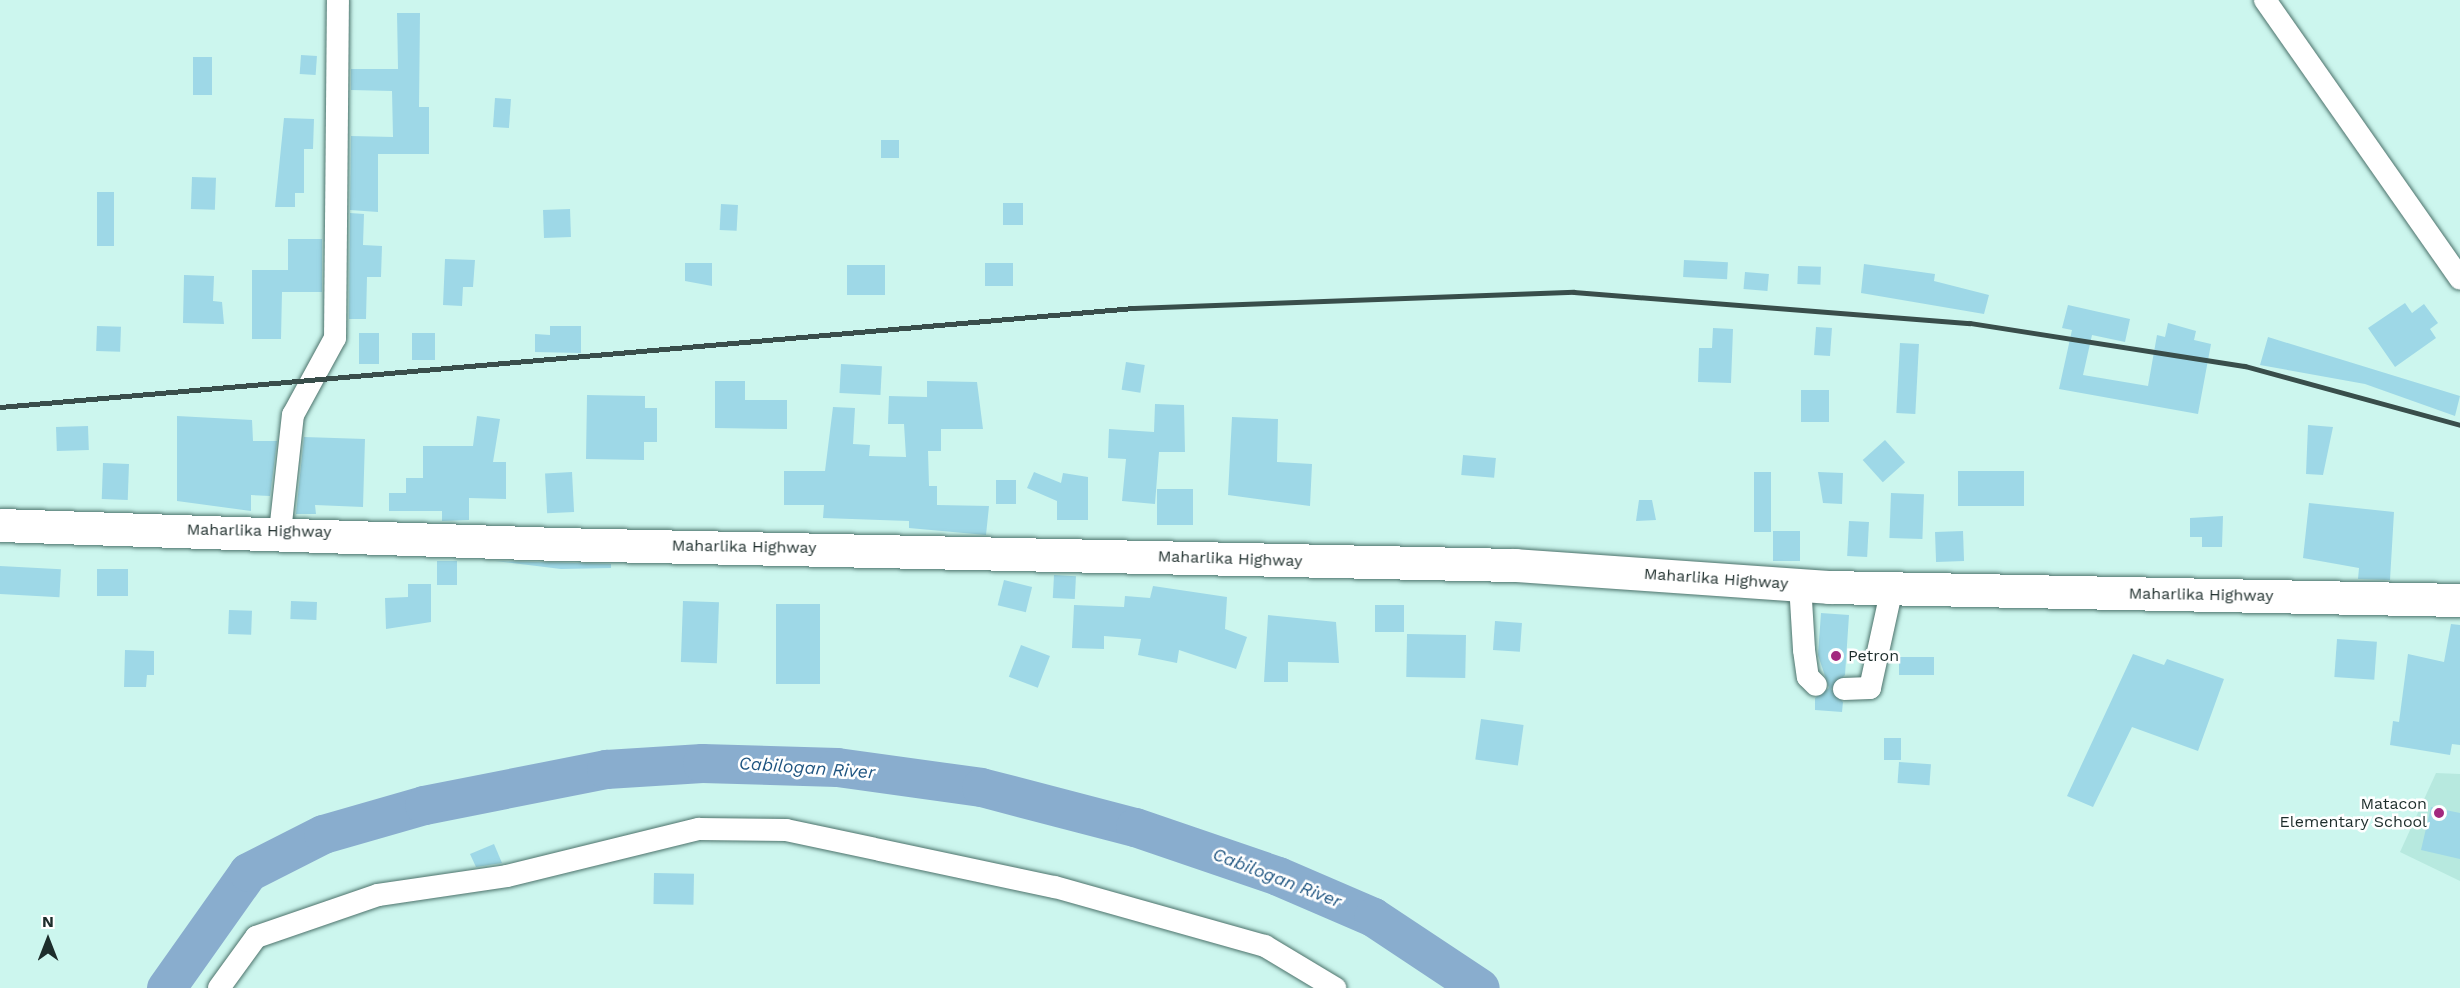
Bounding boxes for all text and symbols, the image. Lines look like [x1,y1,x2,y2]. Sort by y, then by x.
street label: Maharlika Highway [186,520,332,542]
street label: Maharlika Highway [671,536,817,558]
street label: Maharlika Highway [1157,547,1303,571]
street label: Maharlika Highway [1643,564,1789,594]
street label: Maharlika Highway [2128,584,2274,606]
place label: Petron [1848,646,1899,666]
marker: Petron [1829,649,1843,663]
water label: Cabilogan River [738,752,876,784]
place label: Matacon Elementary School [2279,794,2427,832]
marker: Matacon Elementary School [2432,806,2446,820]
water label: Cabilogan River [1209,843,1345,913]
north arrow [18,910,78,970]
text: N [42,912,54,931]

